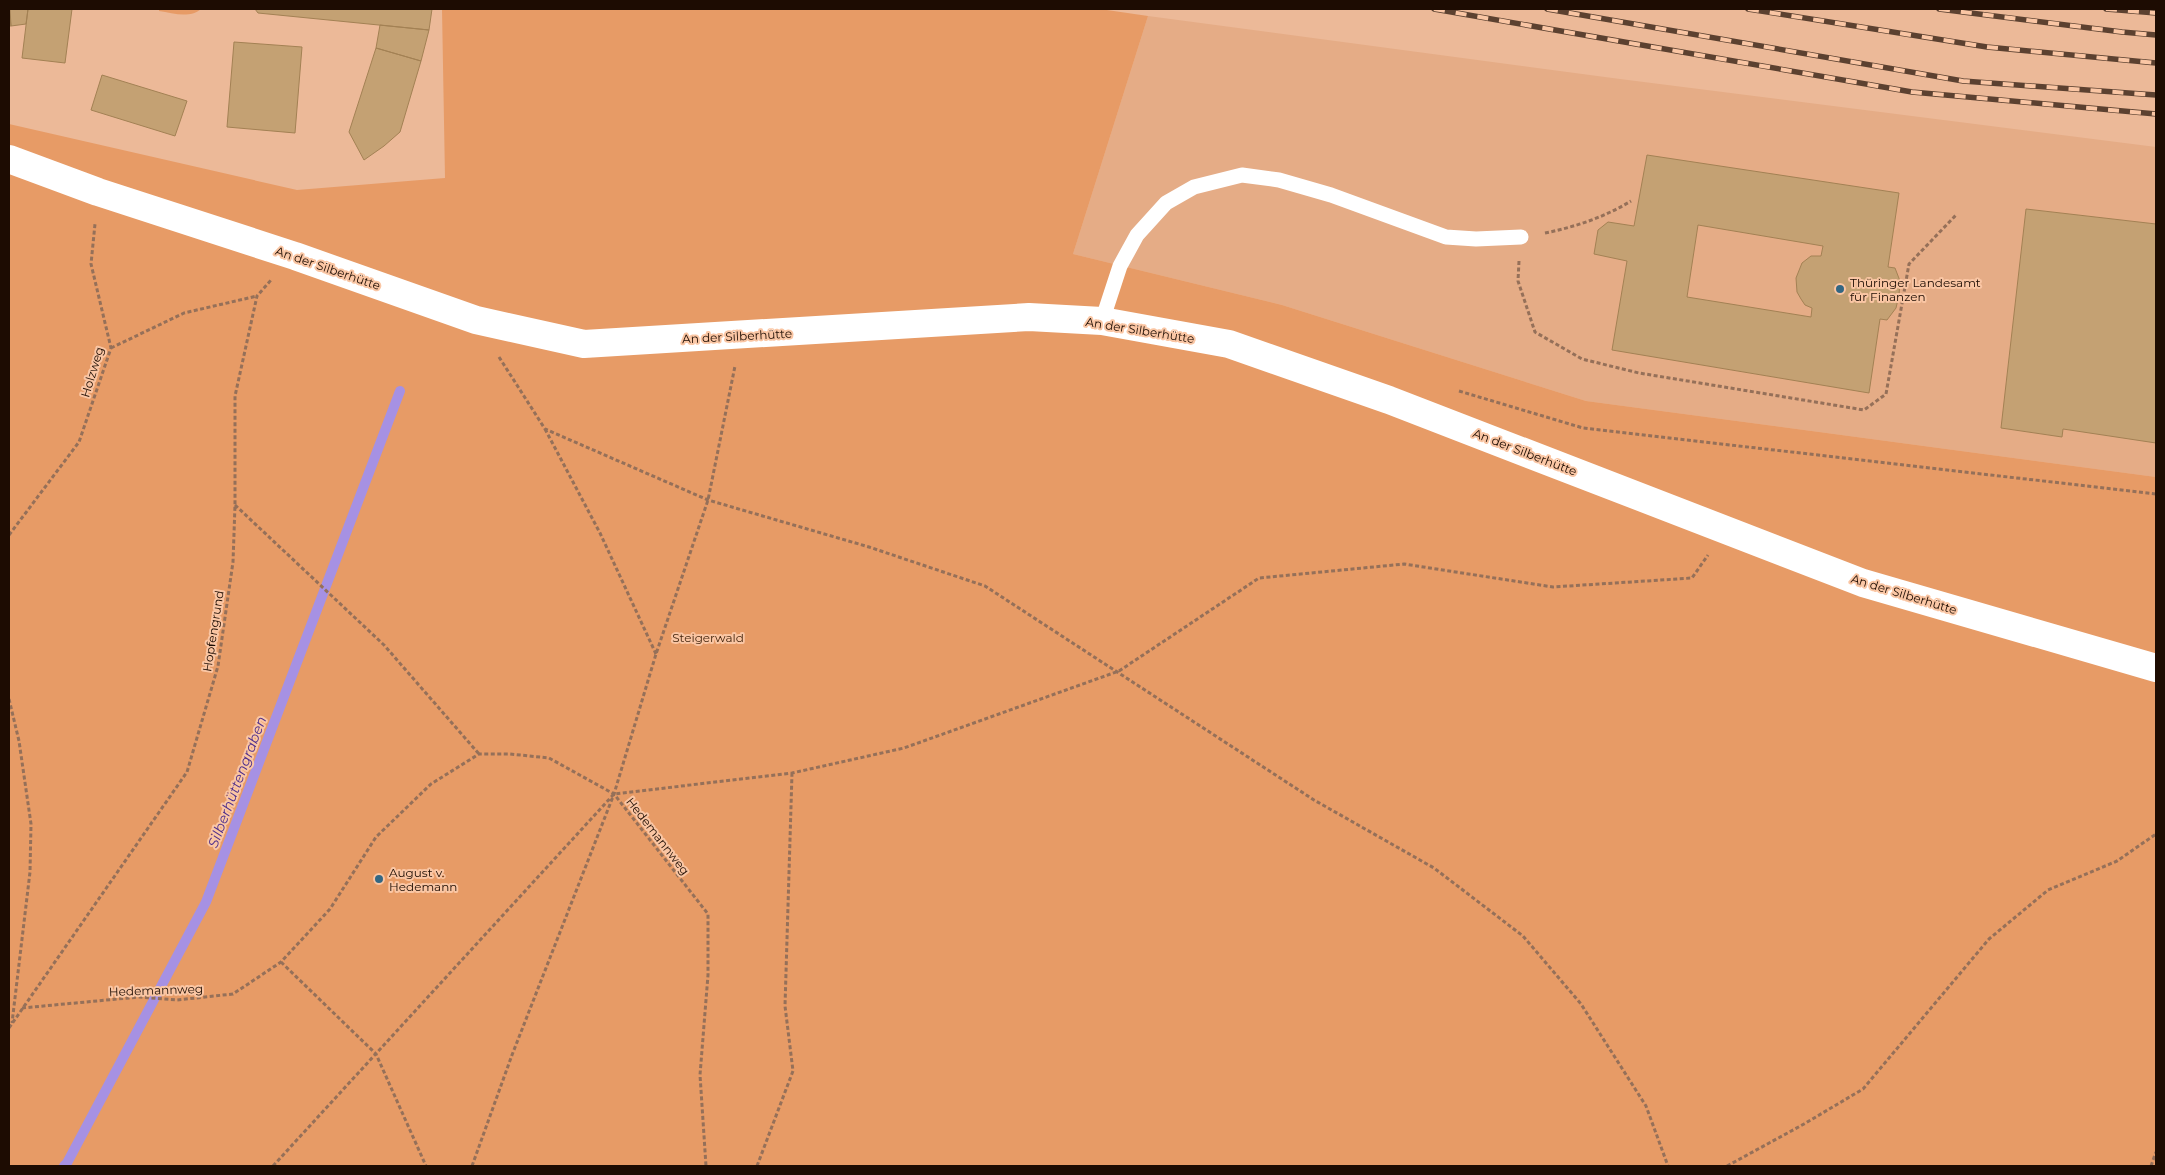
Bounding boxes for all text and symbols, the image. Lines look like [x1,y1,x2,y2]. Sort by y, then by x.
street label: An der Silberhütte [274,243,382,293]
place label: Thüringer Landesamt für Finanzen [1850,275,1981,304]
marker: Thüringer Landesamt für Finanzen [1834,283,1846,295]
street label: An der Silberhütte [1085,314,1195,346]
street label: An der Silberhütte [682,326,792,346]
street label: Holzweg [77,345,107,399]
street label: An der Silberhütte [1471,425,1579,479]
street label: An der Silberhütte [1849,571,1959,617]
street label: Hopfengrund [199,589,227,673]
park label: Steigerwald [672,630,744,645]
water label: Silberhüttengraben [204,714,270,850]
street label: Hedemannweg [623,794,693,878]
place label: August v. Hedemann [389,865,457,894]
marker: August v. Hedemann [373,873,385,885]
street label: Hedemannweg [109,981,203,999]

